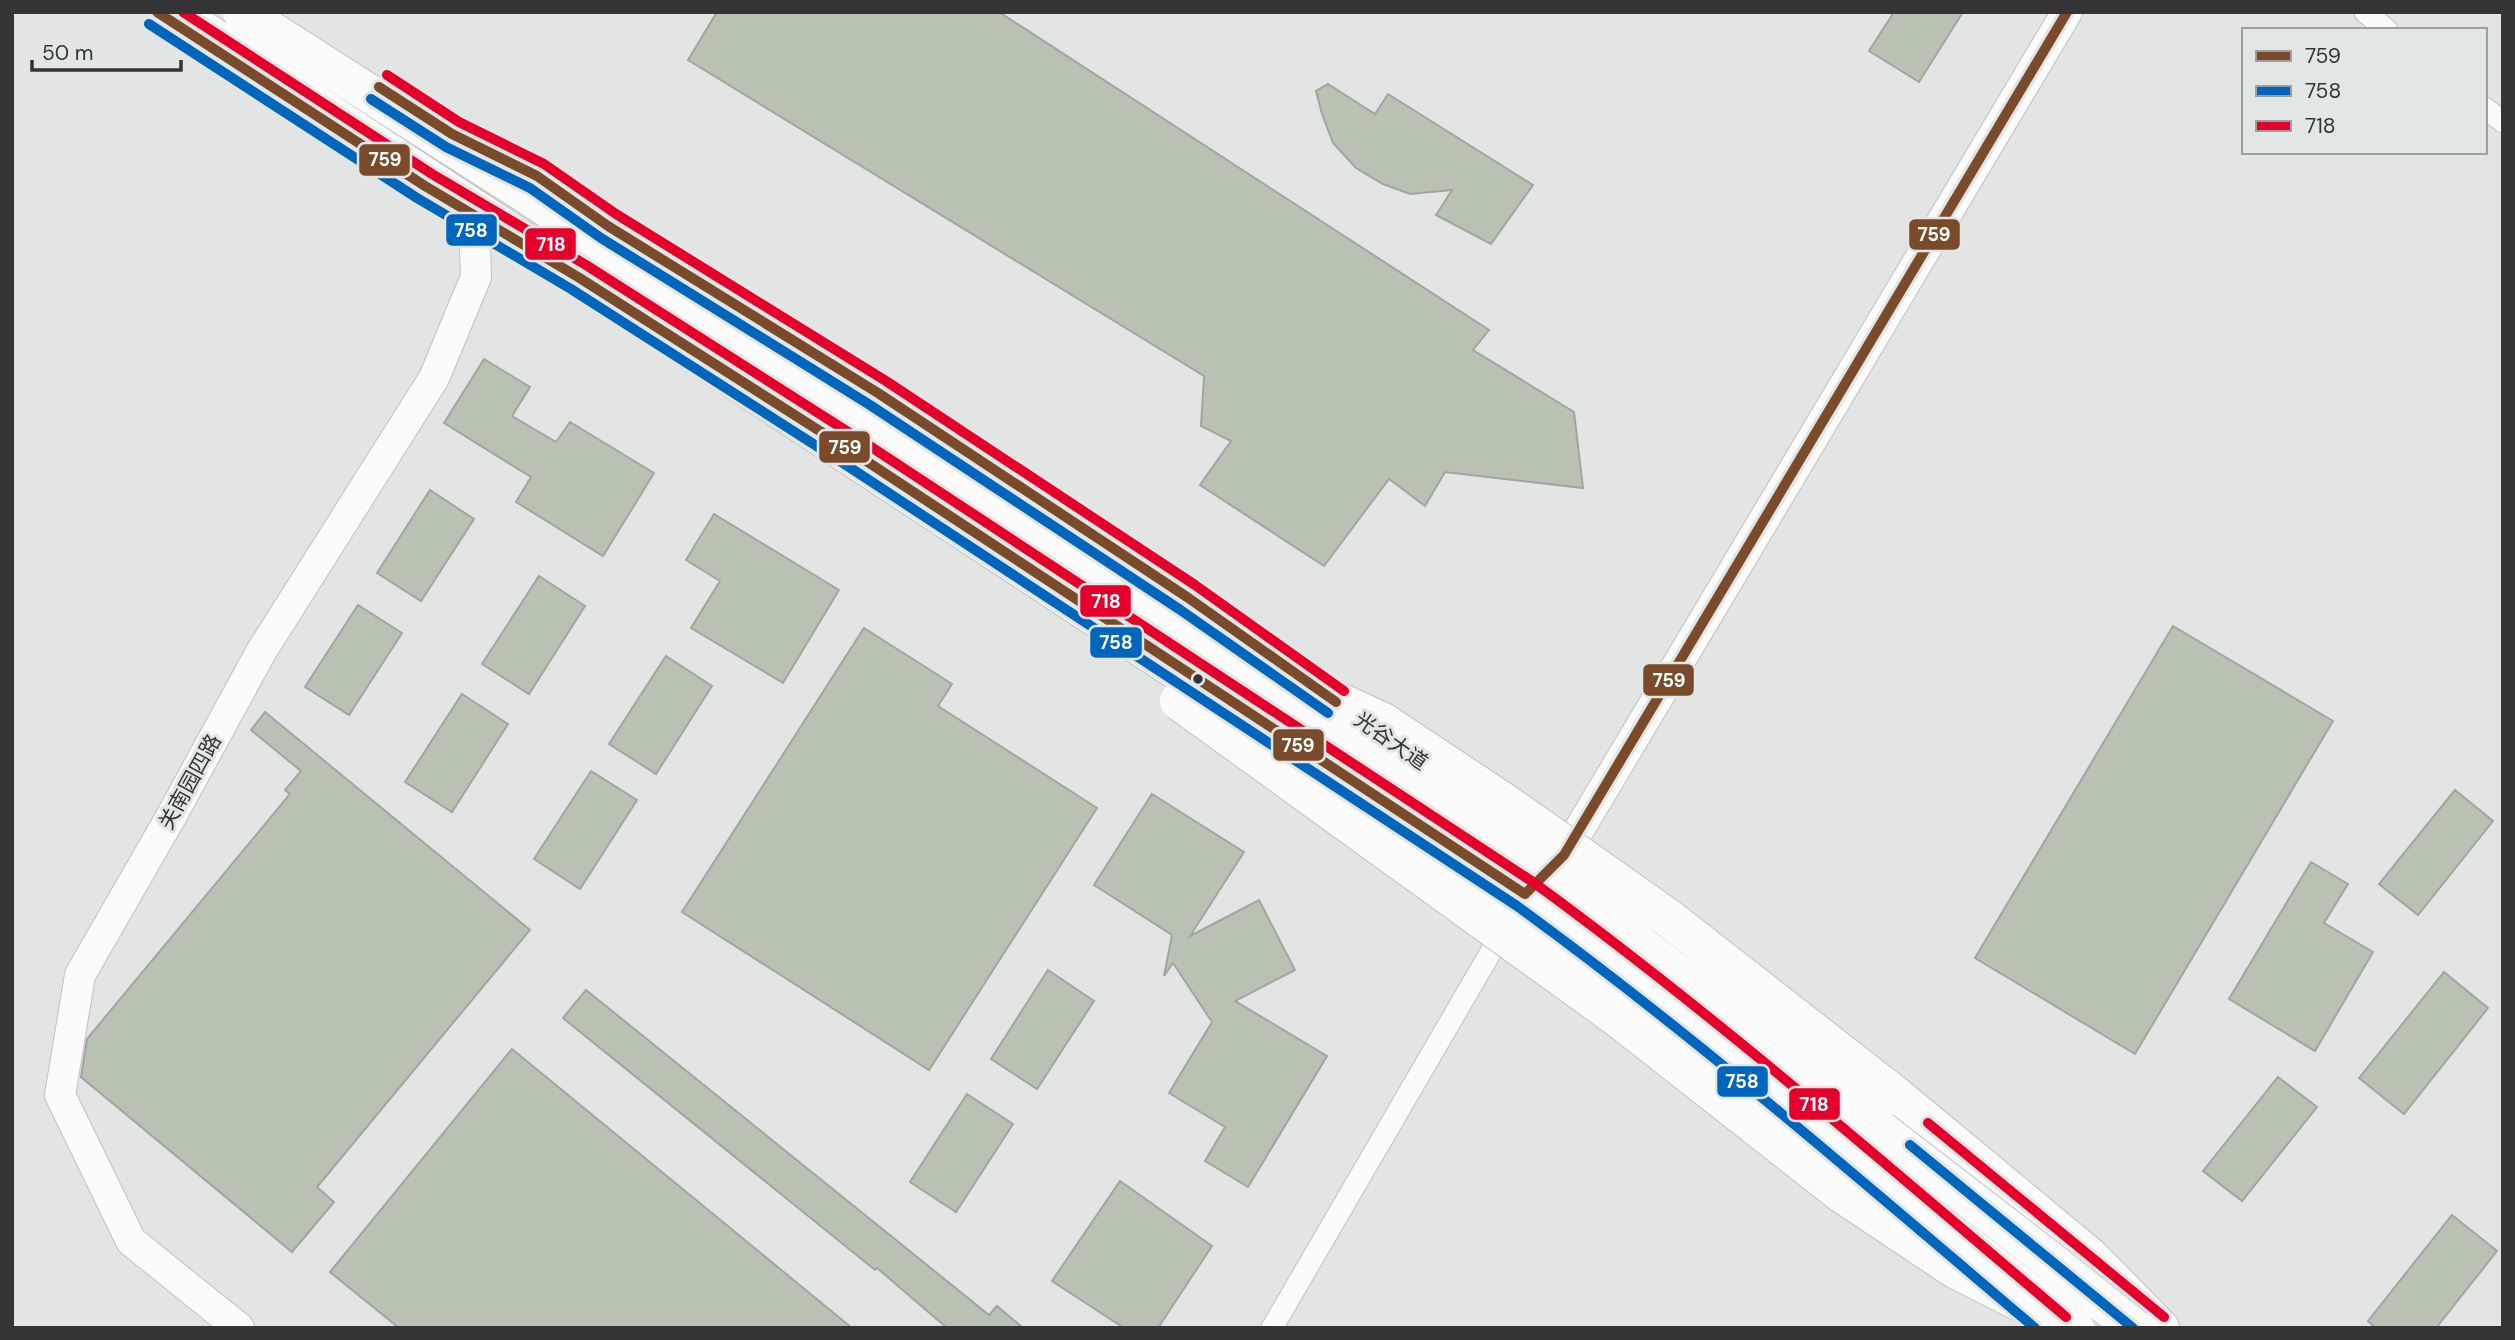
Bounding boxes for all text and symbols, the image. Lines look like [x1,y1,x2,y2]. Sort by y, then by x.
scale bar [32,28,180,72]
legend [2242,28,2487,154]
text: 50 m [42,39,93,67]
text: 759 [2305,42,2341,70]
text: 758 [2305,77,2341,105]
text: 718 [2305,112,2336,140]
line badge: 759 [358,143,411,177]
text: 759 [368,147,402,172]
line badge: 758 [445,213,498,247]
text: 758 [454,218,488,243]
line badge: 759 [1908,218,1961,251]
text: 759 [1917,222,1951,247]
line badge: 718 [524,227,577,261]
text: 718 [536,232,566,257]
line badge: 759 [818,430,871,464]
text: 759 [828,435,862,460]
line badge: 718 [1079,584,1132,618]
text: 718 [1091,589,1121,614]
line badge: 758 [1089,626,1143,659]
text: 758 [1099,630,1133,655]
line badge: 759 [1642,663,1695,697]
text: 759 [1652,668,1686,693]
unlabelled marker [1191,672,1205,686]
street label: 光谷大道 [1349,705,1433,777]
line badge: 759 [1272,728,1325,762]
street label: 关南园四路 [152,729,228,835]
text: 759 [1281,733,1315,758]
line badge: 758 [1716,1065,1769,1098]
text: 758 [1725,1069,1759,1094]
line badge: 718 [1788,1087,1841,1121]
text: 718 [1799,1092,1829,1117]

